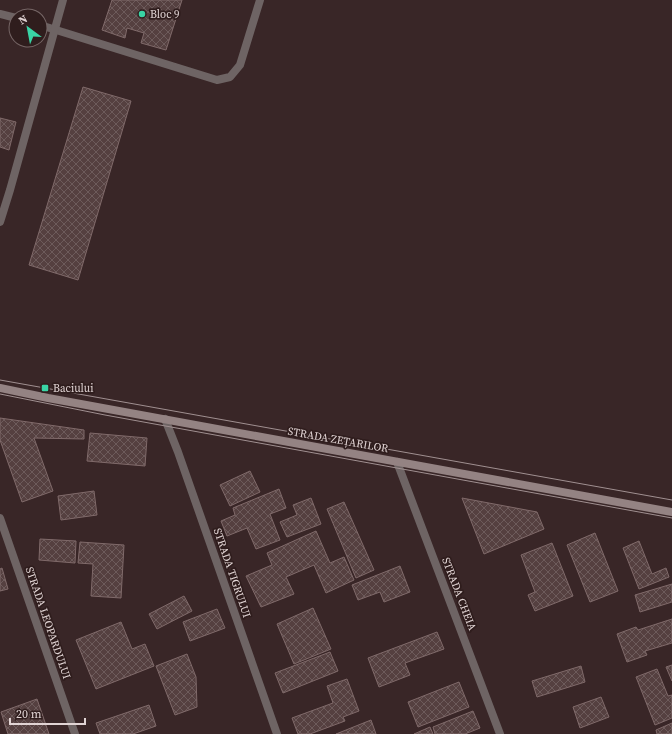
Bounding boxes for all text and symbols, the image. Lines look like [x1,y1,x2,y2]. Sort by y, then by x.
place label: Bloc 9 [150,7,180,22]
north arrow [8,8,48,48]
marker: Bloc 9 [137,9,147,19]
text: N [16,11,30,28]
place label: Baciului [53,381,93,396]
marker: Baciului [40,383,50,393]
street label: STRADA ZEȚARILOR [287,424,389,456]
street label: STRADA TIGRULUI [210,526,254,620]
street label: STRADA CHEIA [438,555,480,633]
street label: STRADA LEOPARDULUI [22,565,74,681]
scale bar [10,700,85,726]
text: 20 m [16,706,42,722]

